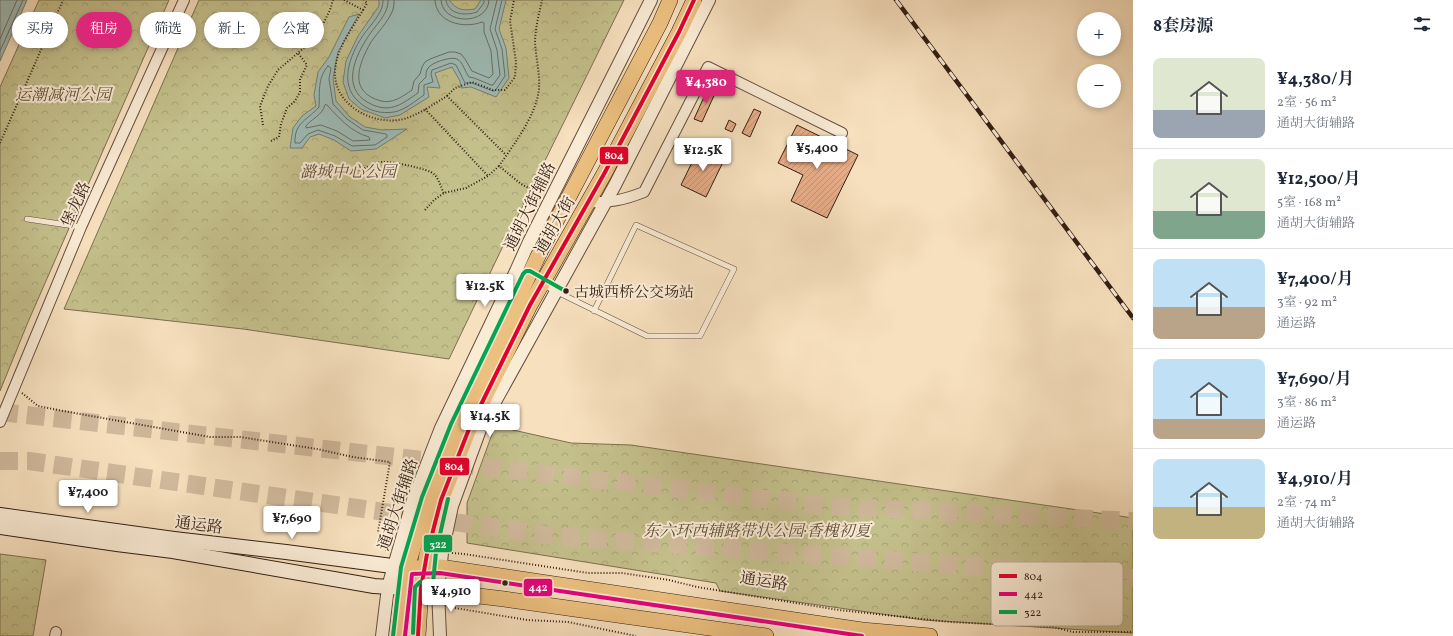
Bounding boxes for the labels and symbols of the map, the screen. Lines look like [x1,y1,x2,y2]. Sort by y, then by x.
pin: ¥4,380 [673,70,739,104]
park label: 运潮减河公园 [15,85,114,107]
pin: ¥5,400 [784,136,850,170]
pin: ¥12.5K [670,138,736,172]
line badge: 804 [599,146,629,165]
text: 804 [604,149,624,164]
street label: 通胡大街辅路 [499,159,559,253]
park label: 潞城中心公园 [300,162,399,184]
street label: 堡龙路 [57,178,97,231]
street label: 通胡大街 [530,192,578,258]
pin: ¥12.5K [452,274,518,308]
place label: 古城西桥公交场站 [574,283,694,304]
marker: 古城西桥公交场站 [561,286,571,296]
pin: ¥14.5K [457,404,523,438]
street label: 通胡大街辅路 [374,456,424,554]
line badge: 804 [439,457,470,476]
text: 804 [444,460,464,475]
pin: ¥7,400 [55,480,121,514]
pin: ¥7,690 [259,506,325,540]
street label: 通运路 [174,512,224,540]
park label: 东六环西辅路带状公园·香槐初夏 [643,521,874,543]
line badge: 322 [423,534,453,553]
text: 322 [429,538,447,553]
legend [991,562,1123,626]
street label: 通运路 [738,567,789,597]
text: 804 [1024,570,1043,585]
unlabelled marker [500,578,510,588]
line badge: 442 [523,578,553,597]
pin: ¥4,910 [418,579,484,613]
text: 442 [528,581,548,596]
text: 442 [1024,588,1043,603]
text: 322 [1024,606,1042,621]

